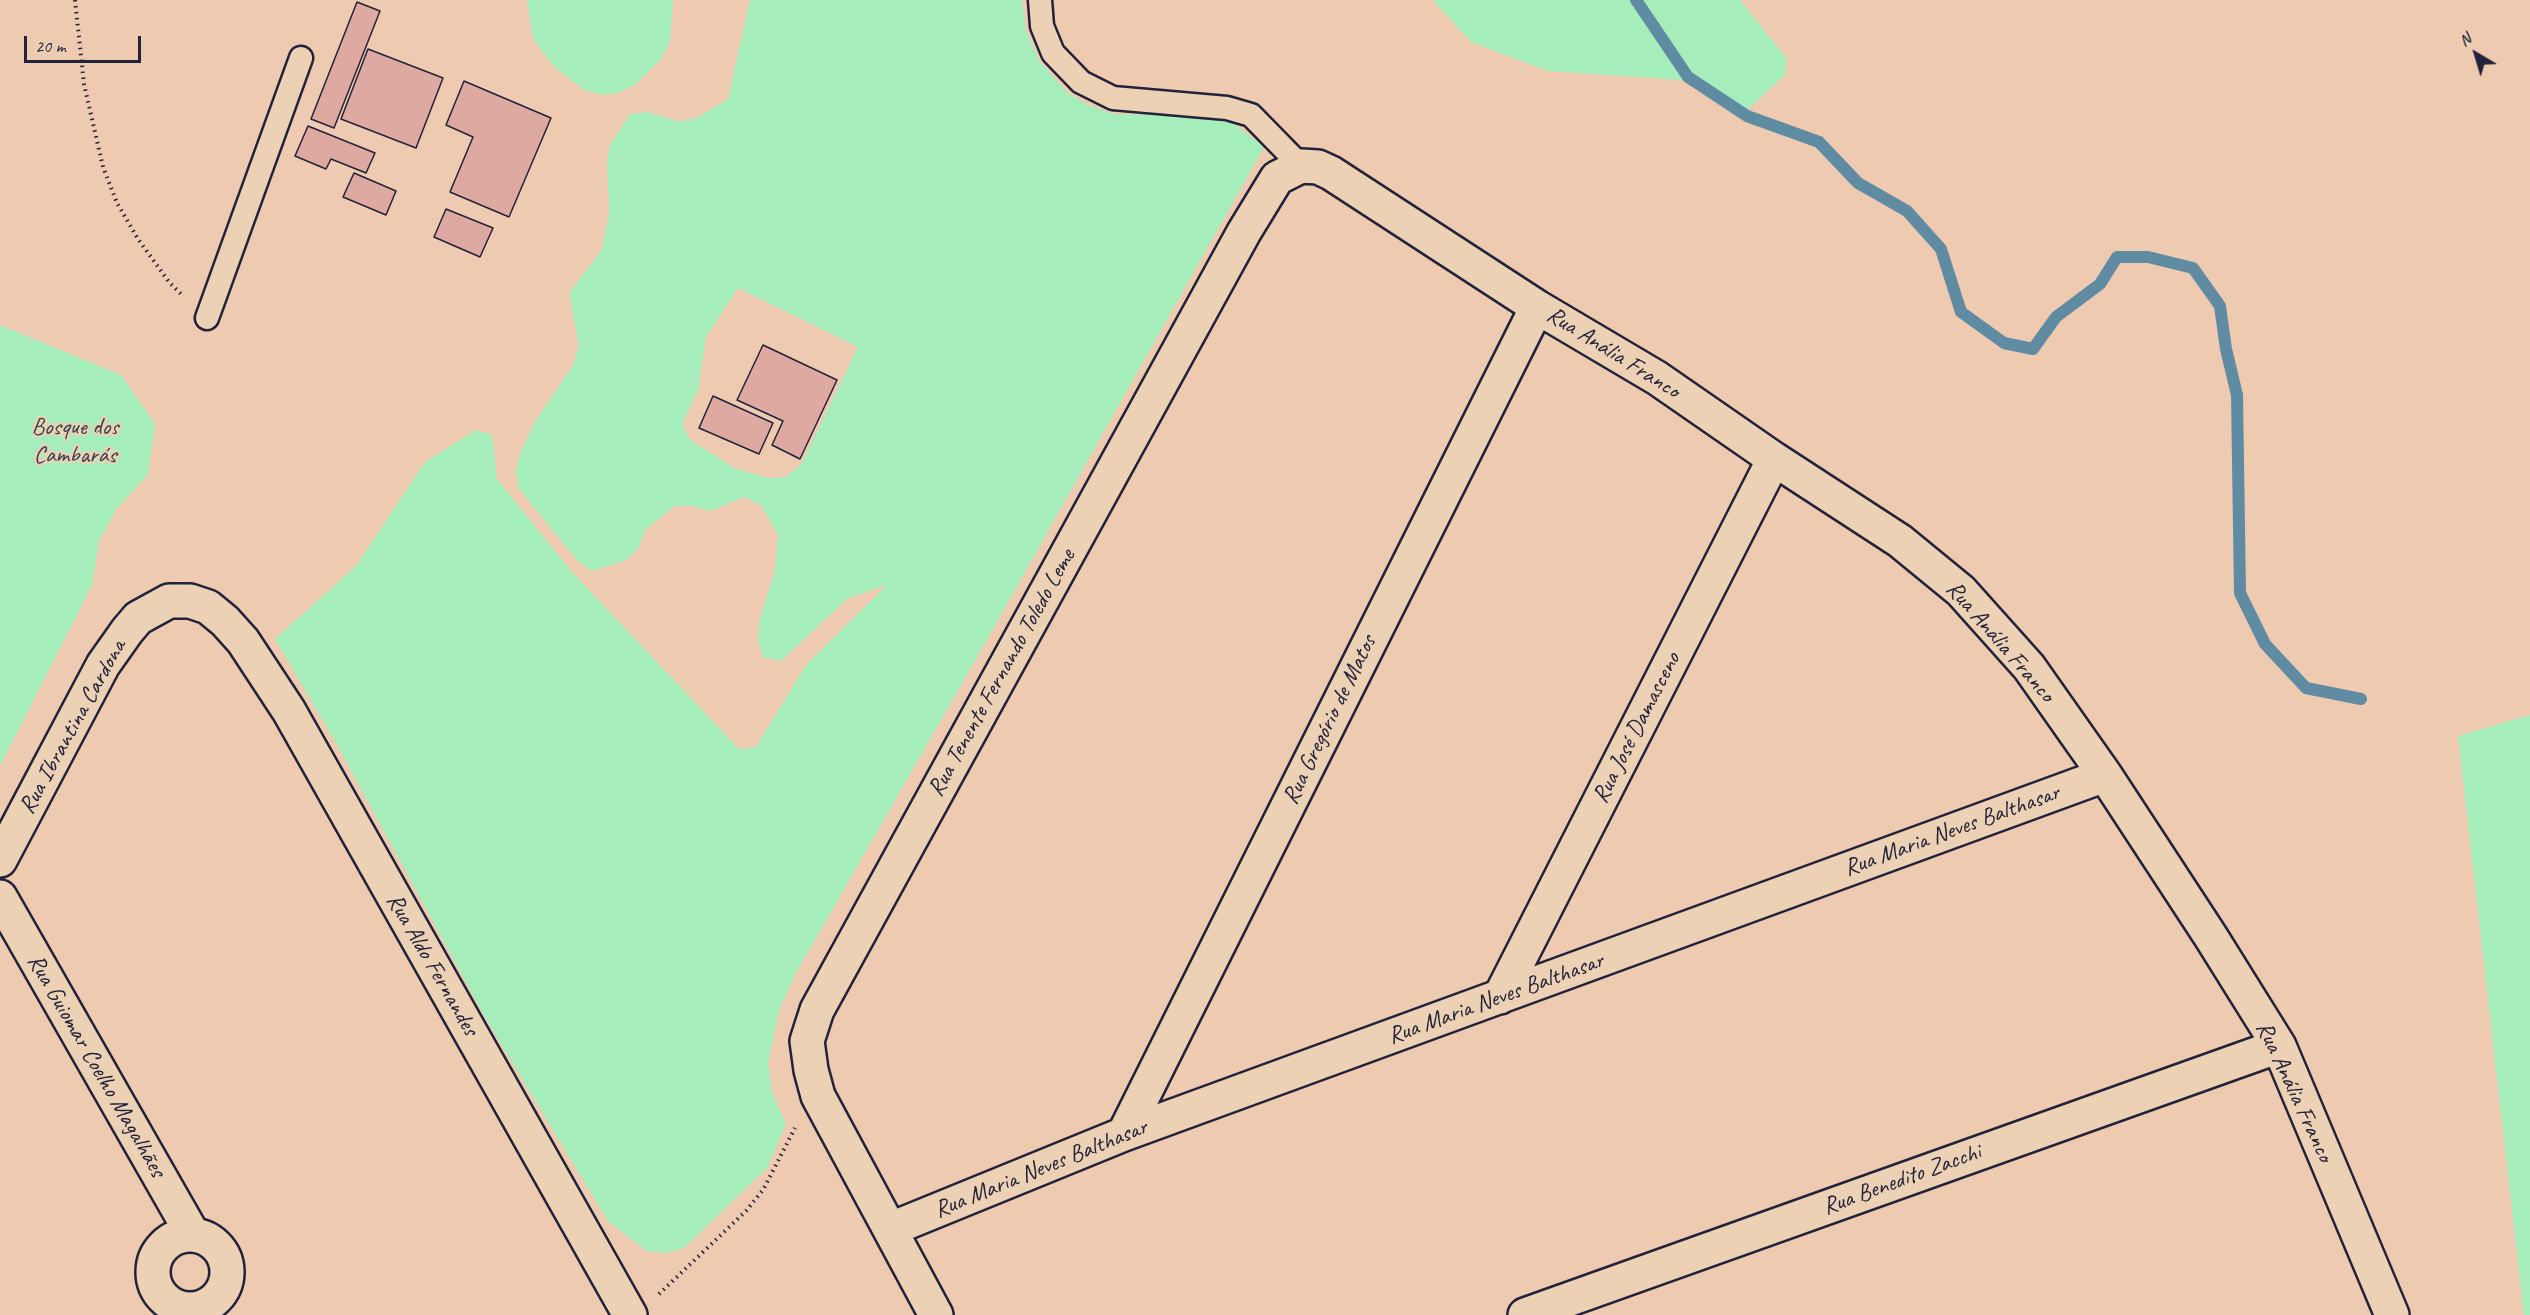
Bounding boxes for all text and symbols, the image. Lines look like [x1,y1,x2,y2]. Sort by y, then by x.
scale bar [27,24,144,62]
north arrow [2446,24,2506,84]
text: N [2455,29,2475,51]
text: 20 m [35,35,66,57]
street label: Rua Anália Franco [1541,301,1685,405]
park label: Bosque dos Cambarás [32,414,118,470]
street label: Rua Tenente Fernando Toledo Leme [922,544,1082,802]
street label: Rua Anália Franco [1939,575,2061,709]
street label: Rua Gregório de Matos [1277,631,1383,809]
street label: Rua Ibrantina Cardona [13,635,133,819]
street label: Rua José Damasceno [1587,648,1687,808]
street label: Rua Maria Neves Balthasar [1840,779,2064,883]
street label: Rua Aldo Fernandes [380,889,484,1041]
street label: Rua Maria Neves Balthasar [1384,947,1608,1051]
street label: Rua Guiomar Coelho Magalhães [20,949,172,1183]
street label: Rua Anália Franco [2249,1017,2339,1167]
street label: Rua Maria Neves Balthasar [930,1113,1152,1225]
street label: Rua Benedito Zacchi [1819,1138,1985,1222]

